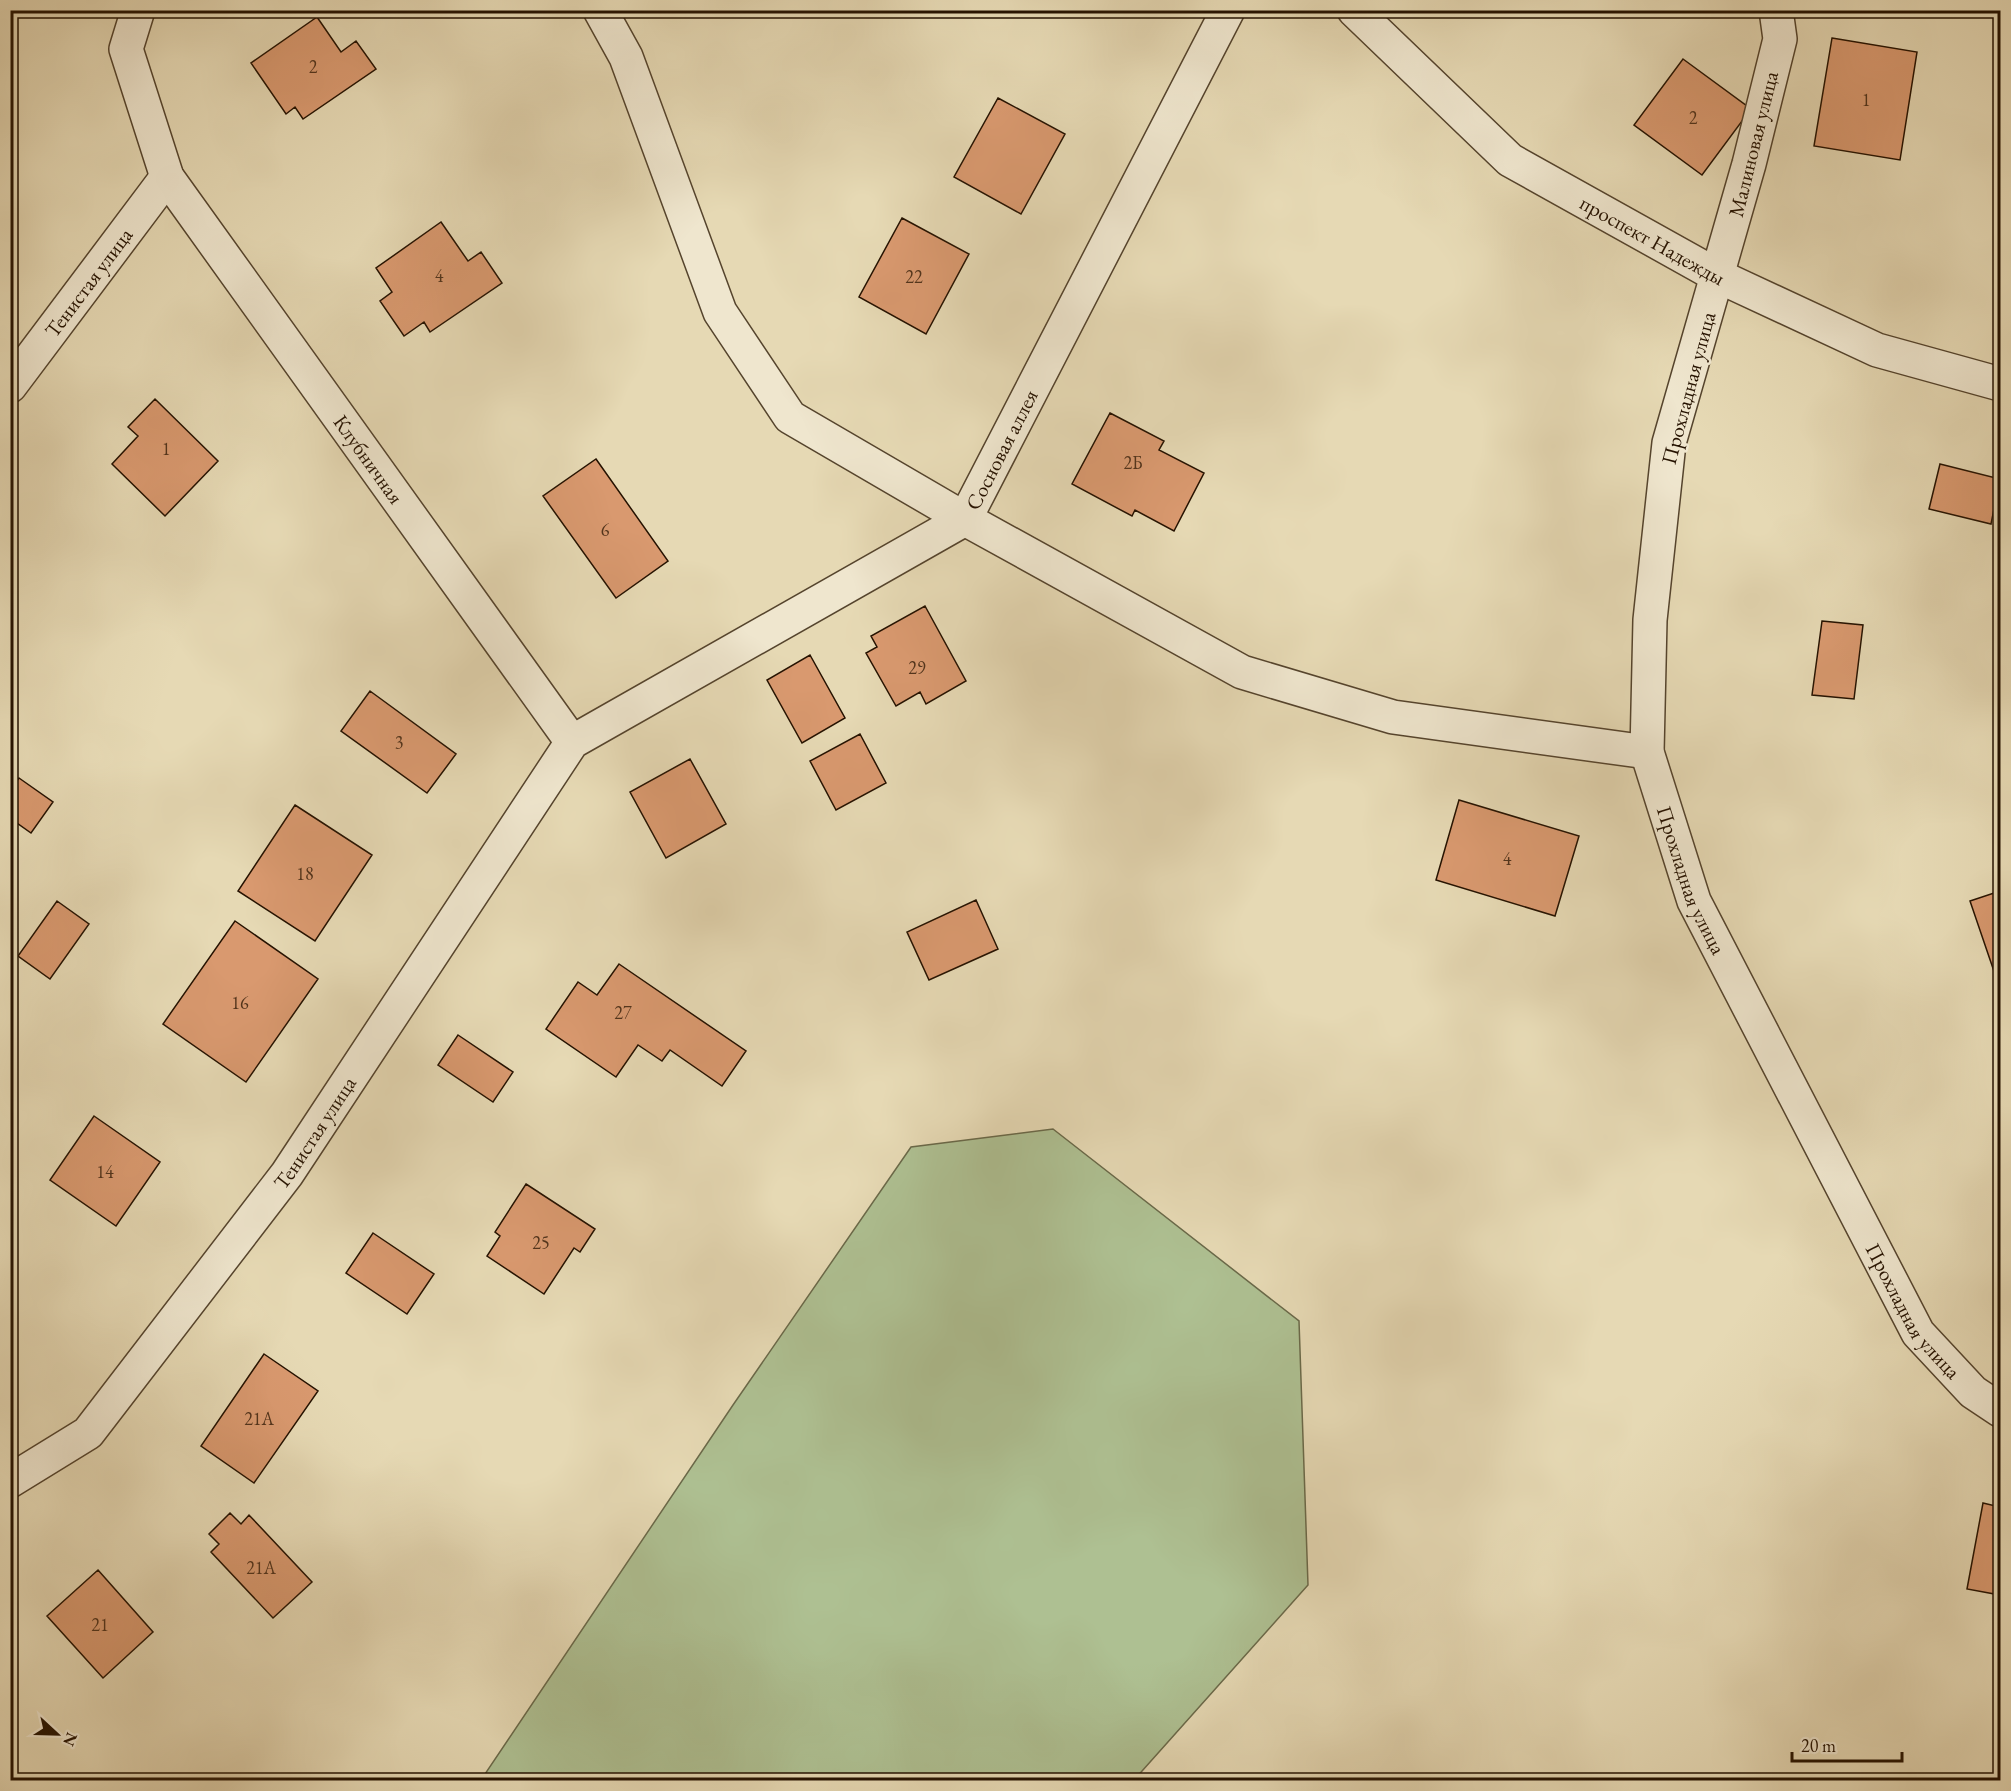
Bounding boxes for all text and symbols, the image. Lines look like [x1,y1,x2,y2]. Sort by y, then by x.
house number: 2 [309,55,318,78]
street label: Малиновая улица [1722,68,1784,220]
house number: 1 [1862,88,1870,111]
house number: 2 [1689,106,1698,129]
street label: проспект Надежды [1576,188,1730,291]
street label: Тенистая улица [38,221,138,342]
house number: 4 [435,264,444,287]
house number: 22 [905,265,923,288]
street label: Прохладная улица [1655,308,1722,467]
street label: Сосновая аллея [959,385,1043,514]
street label: Клубничная [328,409,410,509]
house number: 1 [162,437,170,460]
house number: 2Б [1123,451,1143,474]
house number: 6 [601,518,610,541]
house number: 29 [908,656,926,679]
house number: 3 [395,731,403,754]
street label: Прохладная улица [1651,802,1733,959]
house number: 4 [1503,847,1512,870]
house number: 18 [296,862,314,885]
house number: 16 [231,991,249,1014]
house number: 27 [614,1001,632,1024]
street label: Тенистая улица [267,1070,362,1194]
house number: 14 [96,1160,114,1183]
house number: 25 [532,1231,550,1254]
street label: Прохладная улица [1860,1238,1967,1385]
house number: 21А [244,1407,274,1430]
house number: 21А [246,1556,276,1579]
house number: 21 [91,1613,109,1636]
north arrow [27,1704,87,1764]
scale bar [1792,1725,1902,1763]
text: N [58,1729,83,1749]
text: 20 m [1801,1734,1836,1757]

